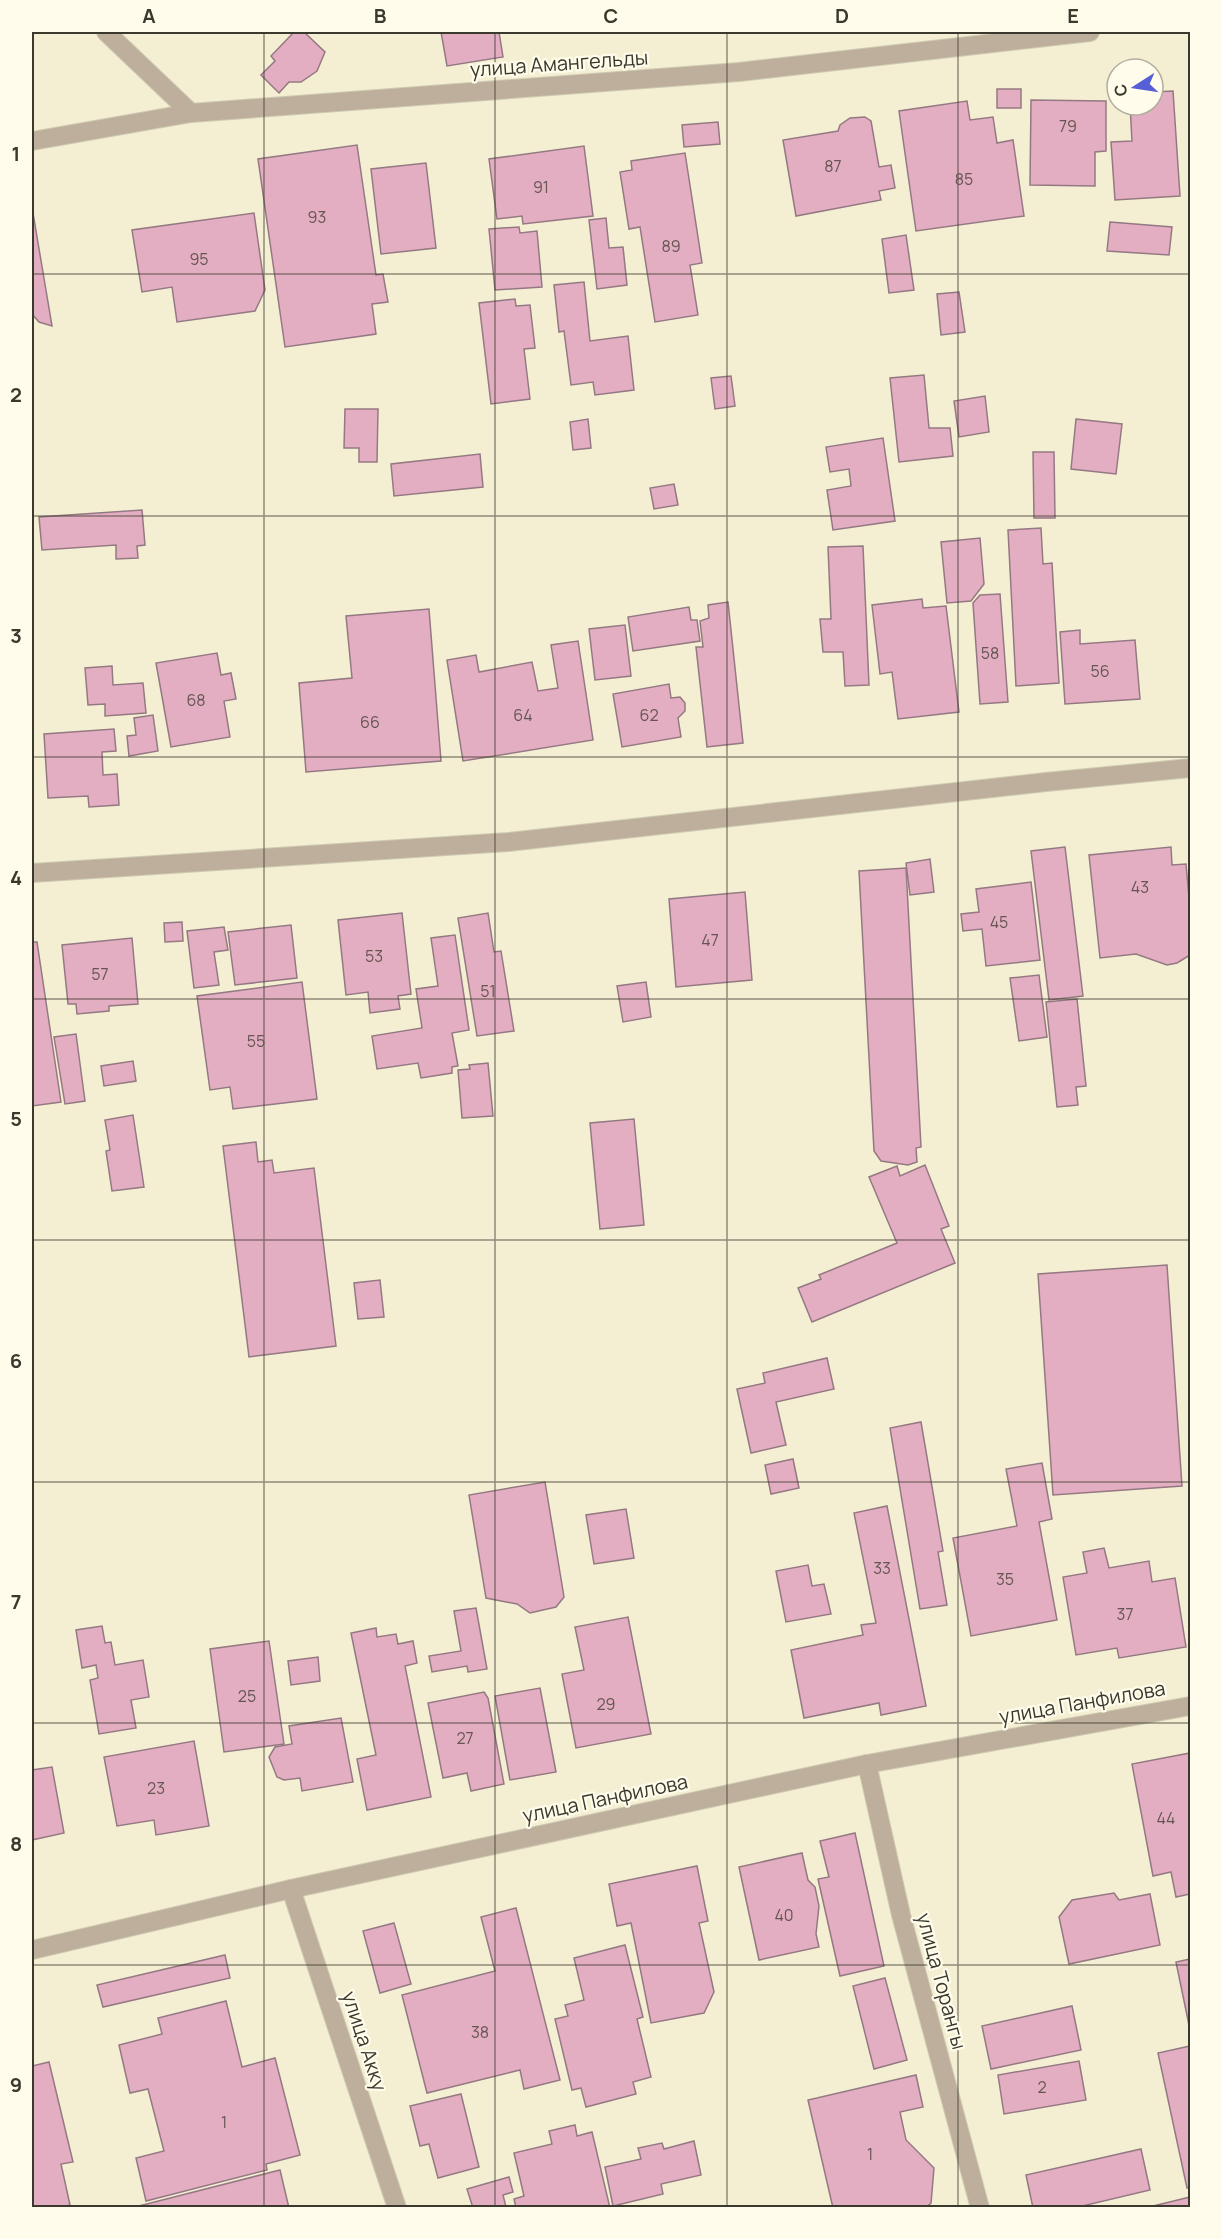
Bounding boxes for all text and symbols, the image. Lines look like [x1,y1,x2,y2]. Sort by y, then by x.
text: A [142,2,156,29]
text: B [374,2,387,29]
text: C [604,2,618,29]
text: D [835,2,849,29]
text: E [1067,2,1079,29]
street label: улица Амангельды [469,43,649,83]
north arrow [1105,57,1165,117]
text: С [1108,82,1132,98]
house number: 79 [1059,115,1077,137]
text: 1 [12,140,20,167]
house number: 87 [824,155,842,177]
house number: 85 [955,168,973,190]
house number: 91 [533,176,549,198]
house number: 93 [308,206,326,228]
house number: 89 [661,235,681,257]
house number: 95 [189,248,209,270]
text: 2 [10,381,22,408]
text: 3 [10,622,22,649]
house number: 58 [981,642,999,664]
house number: 56 [1090,660,1110,682]
house number: 68 [186,689,206,711]
house number: 64 [513,704,533,726]
house number: 62 [639,704,659,726]
house number: 66 [360,711,380,733]
text: 4 [10,864,22,891]
house number: 43 [1131,876,1149,898]
house number: 45 [990,911,1008,933]
house number: 47 [701,929,719,951]
house number: 53 [365,945,383,967]
house number: 57 [91,963,109,985]
house number: 51 [480,980,496,1002]
house number: 55 [247,1030,265,1052]
text: 5 [10,1105,22,1132]
text: 6 [10,1347,22,1374]
house number: 33 [873,1557,891,1579]
house number: 35 [996,1568,1014,1590]
text: 7 [11,1588,21,1615]
house number: 37 [1117,1603,1133,1625]
street label: улица Панфилова [997,1674,1167,1730]
house number: 25 [238,1685,256,1707]
house number: 29 [596,1693,616,1715]
house number: 27 [456,1727,474,1749]
street label: улица Панфилова [520,1767,690,1829]
house number: 23 [147,1777,165,1799]
house number: 44 [1156,1807,1176,1829]
text: 8 [10,1830,22,1857]
house number: 40 [774,1904,794,1926]
street label: улица Торангы [911,1910,973,2052]
street label: улица Акку [336,1988,394,2095]
house number: 38 [471,2021,489,2043]
text: 9 [10,2071,22,2098]
house number: 2 [1037,2076,1047,2098]
house number: 1 [221,2111,227,2133]
house number: 1 [867,2143,873,2165]

